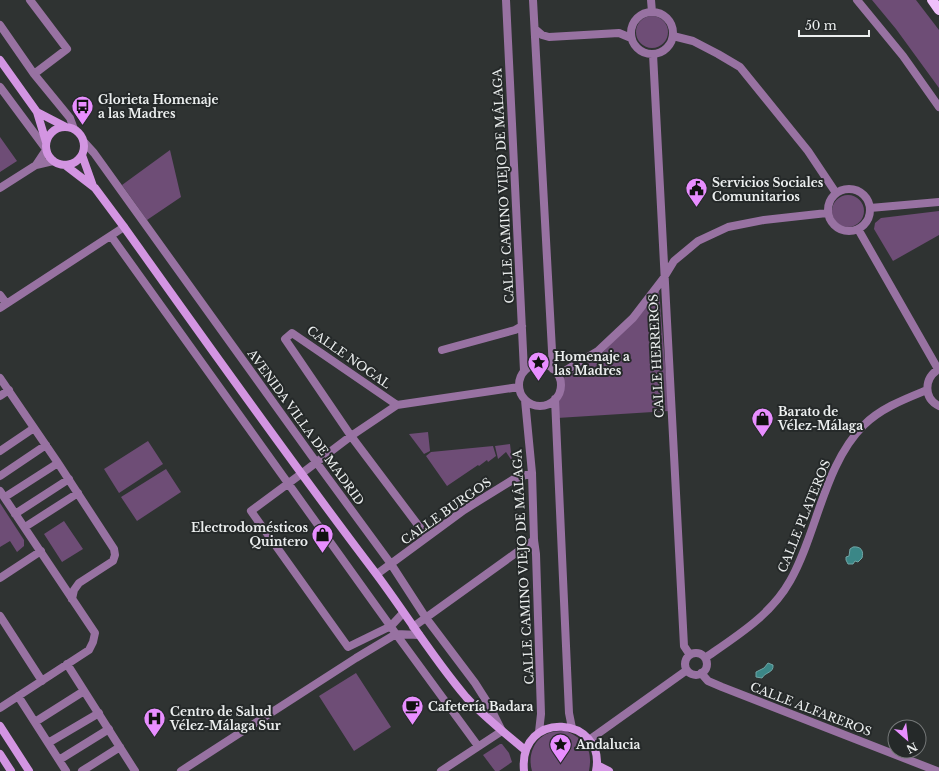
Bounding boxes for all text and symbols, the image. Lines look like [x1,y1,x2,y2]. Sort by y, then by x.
scale bar [799,12,869,38]
text: 50 m [805,18,837,33]
street label: CALLE CAMINO VIEJO DE MÁLAGA [488,67,517,304]
place label: Glorieta Homenaje a las Madres [98,92,219,121]
bus stop icon: Glorieta Homenaje a las Madres [70,93,96,126]
place label: Servicios Sociales Comunitarios [712,175,824,204]
public building icon: Servicios Sociales Comunitarios [683,176,709,209]
street label: CALLE HERREROS [645,293,667,418]
street label: CALLE NOGAL [304,323,394,392]
street label: AVENIDA VILLA DE MADRID [244,345,368,508]
place label: Homenaje a las Madres [554,349,630,378]
place icon: Homenaje a las Madres [526,350,552,383]
place label: Barato de Vélez-Málaga [777,404,863,433]
shop icon: Barato de Vélez-Málaga [750,405,776,438]
street label: CALLE CAMINO VIEJO DE MÁLAGA [508,448,537,685]
street label: CALLE PLATEROS [774,457,834,575]
street label: CALLE BURGOS [398,474,494,548]
place label: Electrodomésticos Quintero [191,520,308,549]
shop icon: Electrodomésticos Quintero [310,521,336,554]
street label: CALLE ALFAREROS [748,679,874,739]
cafe icon: Cafetería Badara [399,693,425,726]
place label: Cafetería Badara [428,699,534,714]
place label: Centro de Salud Vélez-Málaga Sur [169,704,281,733]
hospital icon: Centro de Salud Vélez-Málaga Sur [142,705,168,738]
north arrow [887,719,927,759]
place icon: Andalucia [547,731,573,764]
place label: Andalucia [575,737,641,752]
text: N [903,739,920,757]

